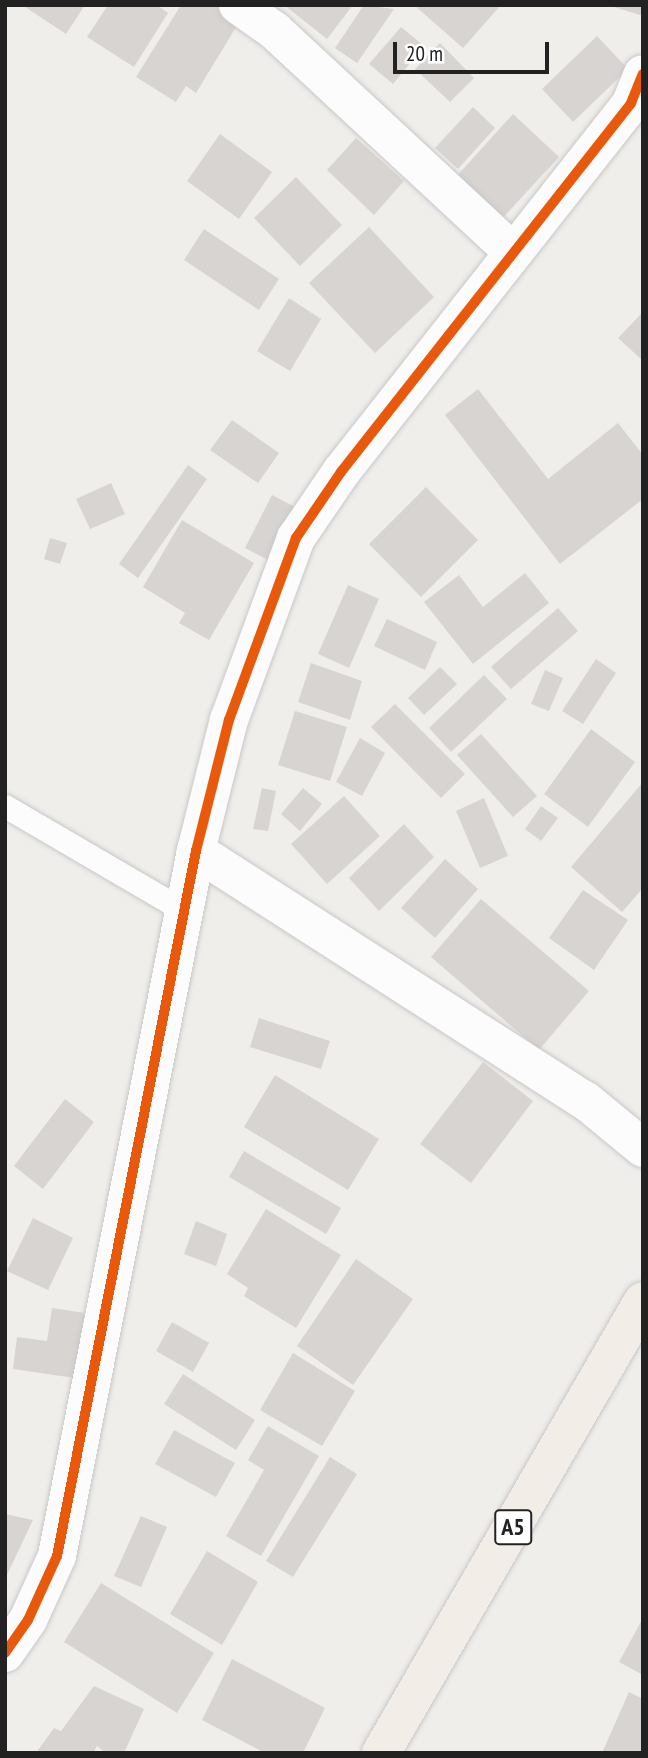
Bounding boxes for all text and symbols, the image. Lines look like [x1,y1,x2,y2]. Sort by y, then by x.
scale bar [396,28,552,72]
text: 20 m [406,40,443,67]
road number: A5 [494,1506,532,1548]

